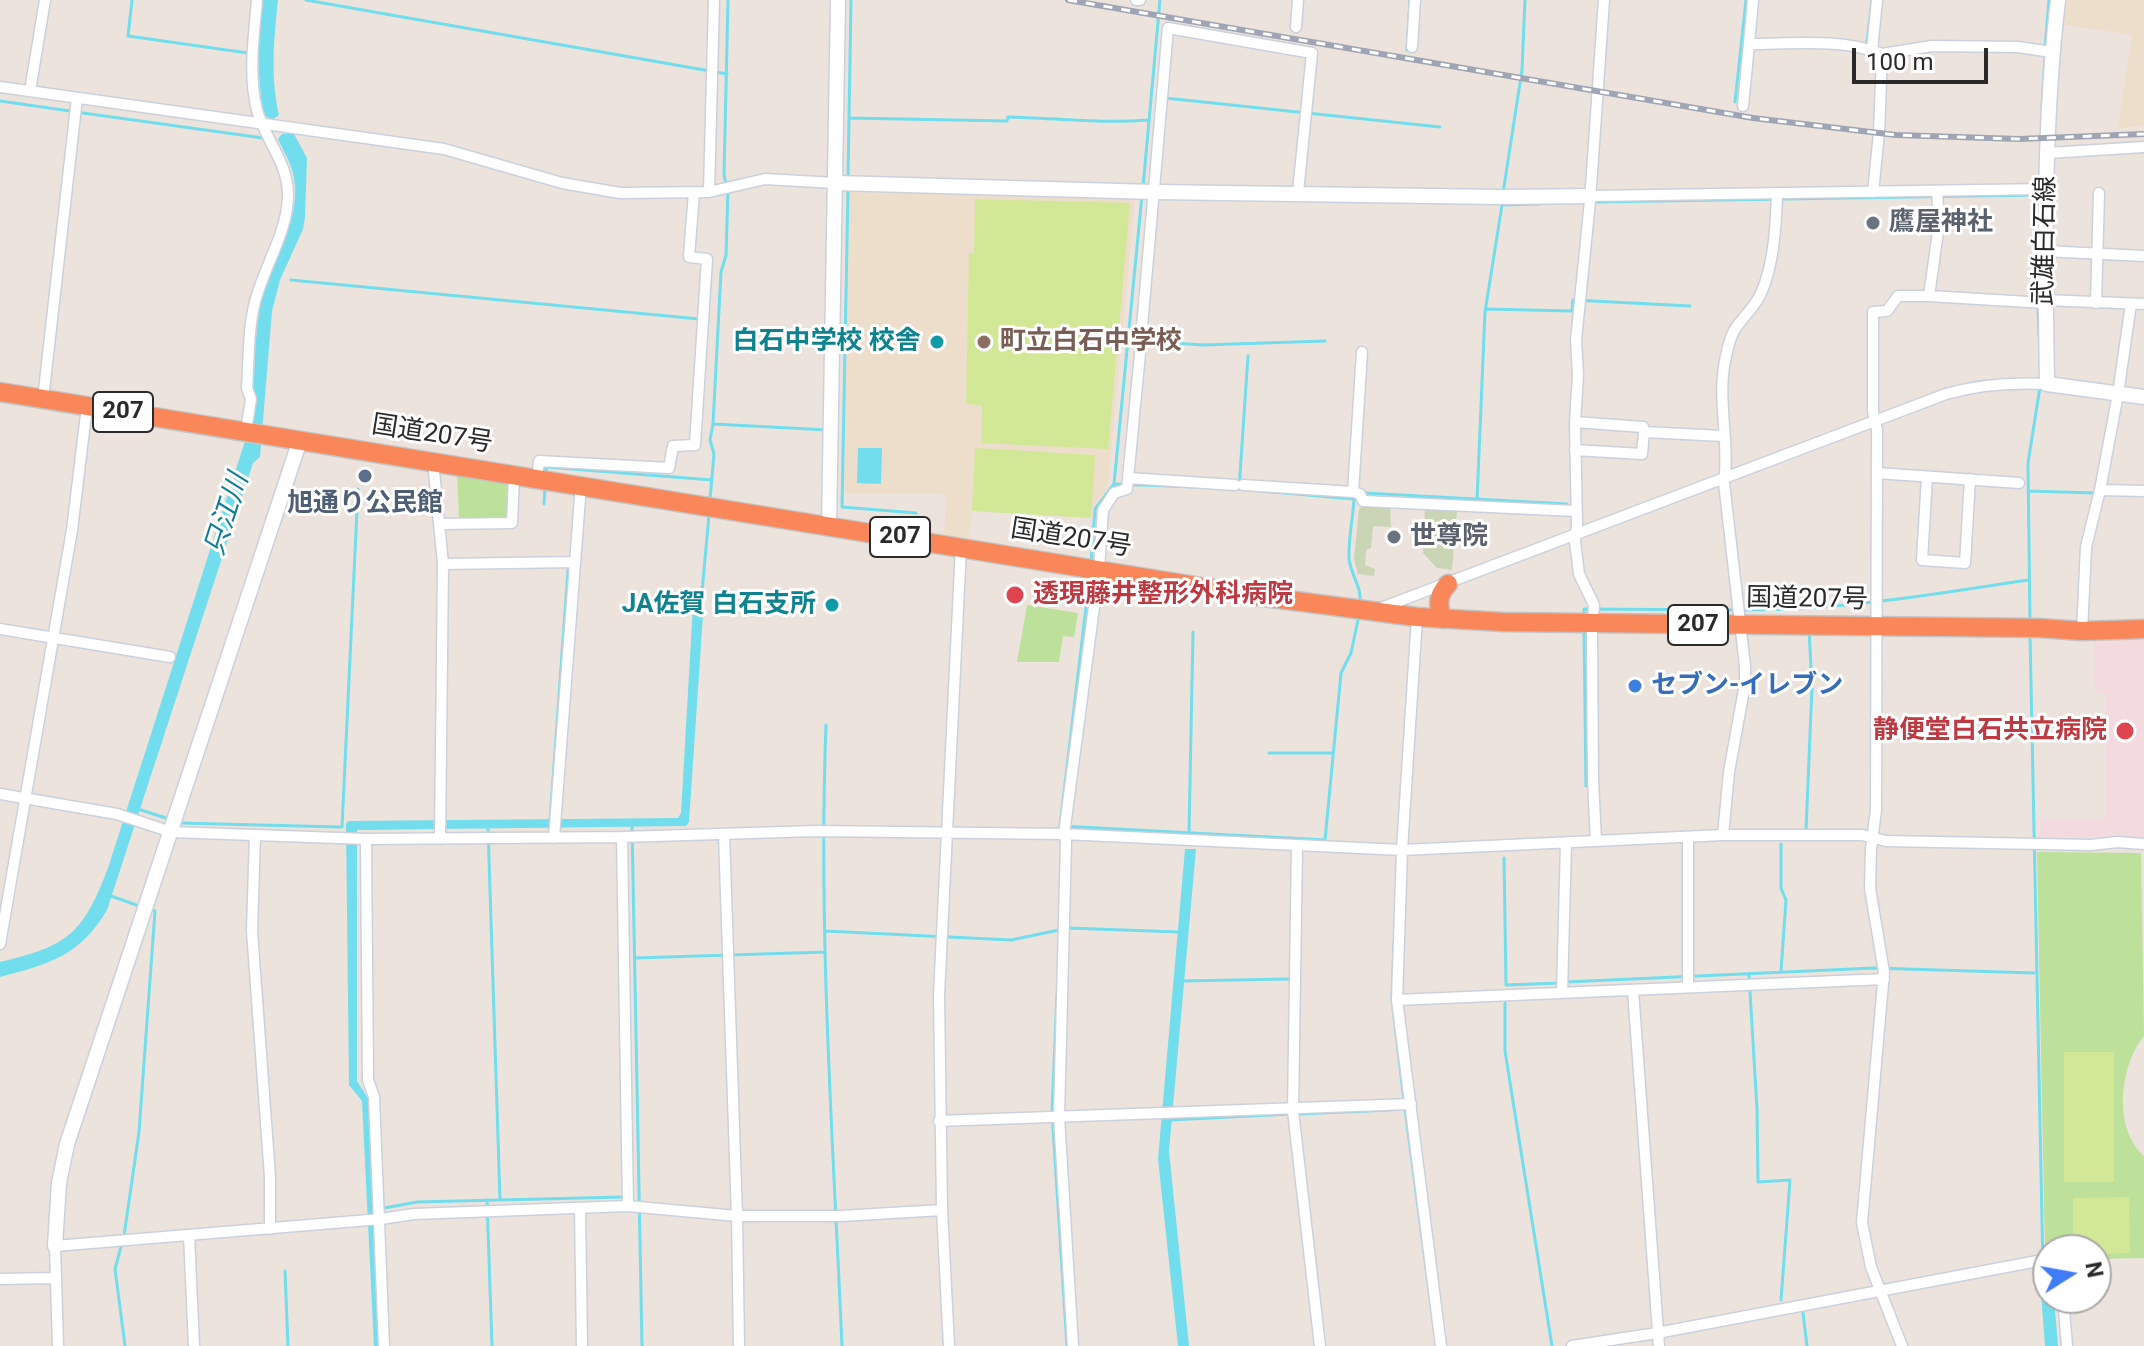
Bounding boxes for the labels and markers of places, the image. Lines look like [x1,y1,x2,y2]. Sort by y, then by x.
place label: 鷹屋神社 [1889,207,1993,239]
marker: 鷹屋神社 [1864,214,1882,232]
place label: 白石中学校 校舎 [733,326,921,358]
place label: 町立白石中学校 [1000,326,1182,358]
marker: 白石中学校 校舎 [928,333,946,351]
marker: 町立白石中学校 [975,333,993,351]
marker: 旭通り公民館 [356,467,374,485]
place label: 旭通り公民館 [287,488,443,520]
place label: 世尊院 [1410,521,1488,553]
marker: 世尊院 [1385,528,1403,546]
place label: 透現藤井整形外科病院 [1033,579,1293,611]
marker: 透現藤井整形外科病院 [1004,584,1026,606]
place label: JA佐賀 白石支所 [622,589,816,621]
marker: JA佐賀 白石支所 [823,596,841,614]
place label: セブン-イレブン [1651,670,1843,702]
marker: セブン-イレブン [1626,677,1644,695]
place label: 静便堂白石共立病院 [1873,715,2107,747]
marker: 静便堂白石共立病院 [2114,720,2136,742]

